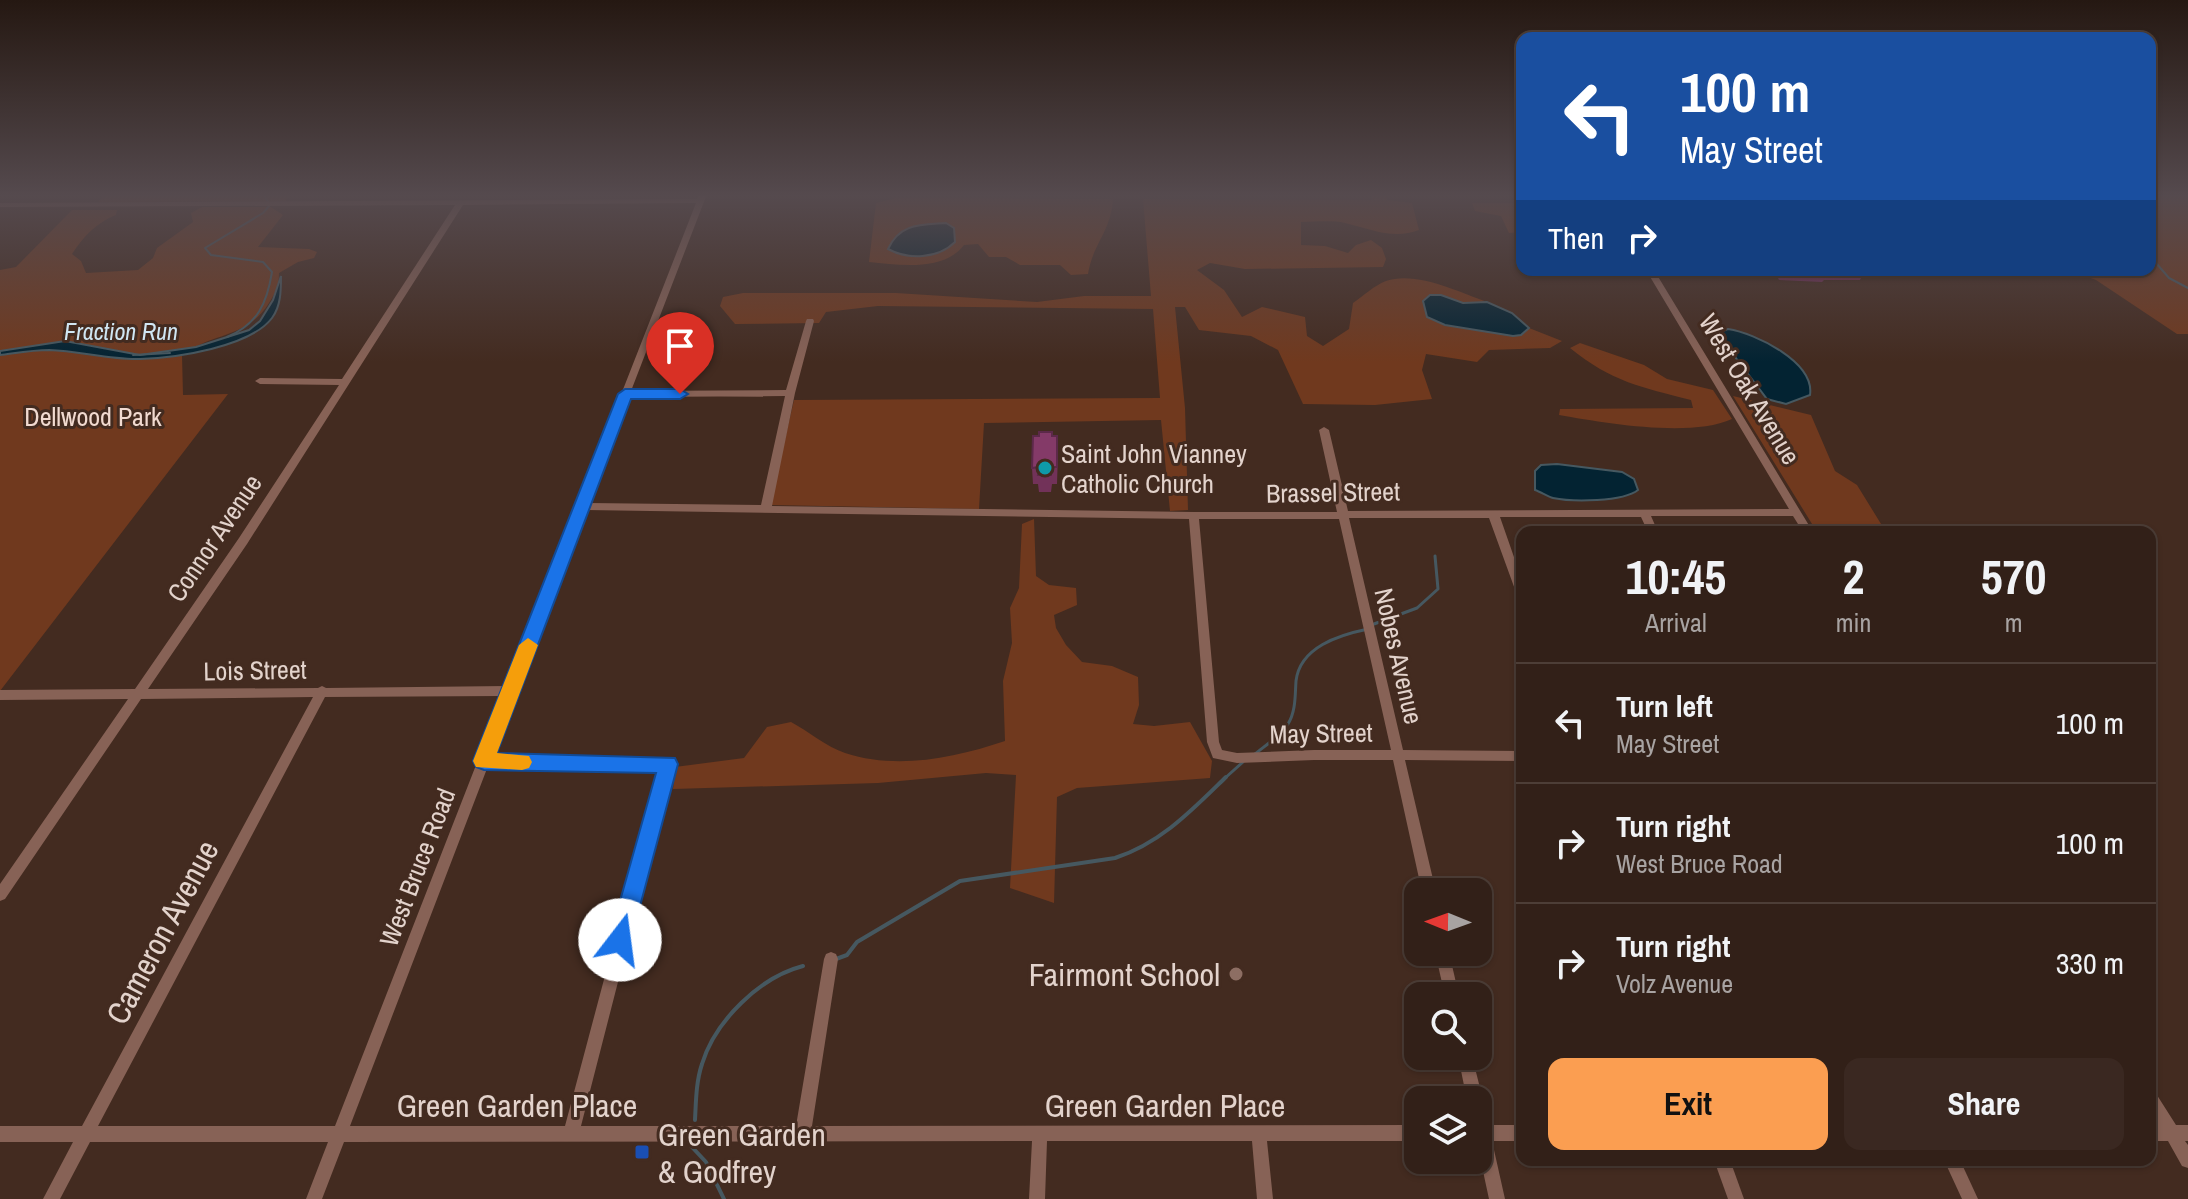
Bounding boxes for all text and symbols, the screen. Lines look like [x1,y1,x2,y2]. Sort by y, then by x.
text: 100 m [1680,54,1810,129]
icon: left [1548,64,1652,168]
text: May Street [1680,126,1823,174]
icon: right [1620,216,1664,260]
text: Then [1548,218,1604,258]
street label: West Oak Avenue [1691,307,1809,471]
pin [646,312,714,394]
water label: Fraction Run [64,315,178,347]
icon: arrive [658,324,702,368]
park label: Dellwood Park [24,399,162,434]
place label: Saint John Vianney Catholic Church [1061,436,1247,501]
marker: Saint John Vianney Catholic Church [1036,459,1054,477]
street label: Connor Avenue [158,467,270,609]
street label: Brassel Street [1266,473,1400,511]
text: 10:45 [1626,544,1726,609]
text: 2 [1843,544,1864,609]
text: 570 [1981,544,2046,609]
street label: Nobes Avenue [1366,585,1432,727]
text: Arrival [1645,605,1707,640]
text: min [1836,605,1871,640]
text: m [2005,605,2023,640]
street label: Lois Street [203,652,307,688]
text: Turn left [1616,686,1713,726]
icon: left [1548,701,1592,745]
text: 100 m [2056,703,2124,743]
street label: May Street [1269,715,1373,751]
text: May Street [1616,726,1719,761]
street label: West Bruce Road [371,783,463,951]
text: Turn right [1616,806,1730,846]
icon: right [1548,821,1592,865]
text: 100 m [2056,823,2124,863]
street label: Cameron Avenue [96,833,228,1031]
text: West Bruce Road [1616,846,1783,881]
north arrow [1404,878,1492,966]
map controls [1404,878,1492,1174]
position arrow [578,898,662,982]
text: Turn right [1616,926,1730,966]
icon: right [1548,941,1592,985]
text: 330 m [2056,943,2124,983]
place label: Fairmont School [1029,953,1220,996]
marker: Fairmont School [1227,965,1245,983]
text: Volz Avenue [1616,966,1733,1001]
button: search [1404,982,1492,1070]
button: Exit [1548,1058,1828,1150]
button: Share [1844,1058,2124,1150]
street label: Green Garden Place [397,1084,637,1127]
street label: Green Garden Place [1045,1084,1285,1127]
button: layers [1404,1086,1492,1174]
place label: Green Garden & Godfrey [658,1113,826,1193]
marker: Green Garden & Godfrey [633,1143,651,1161]

